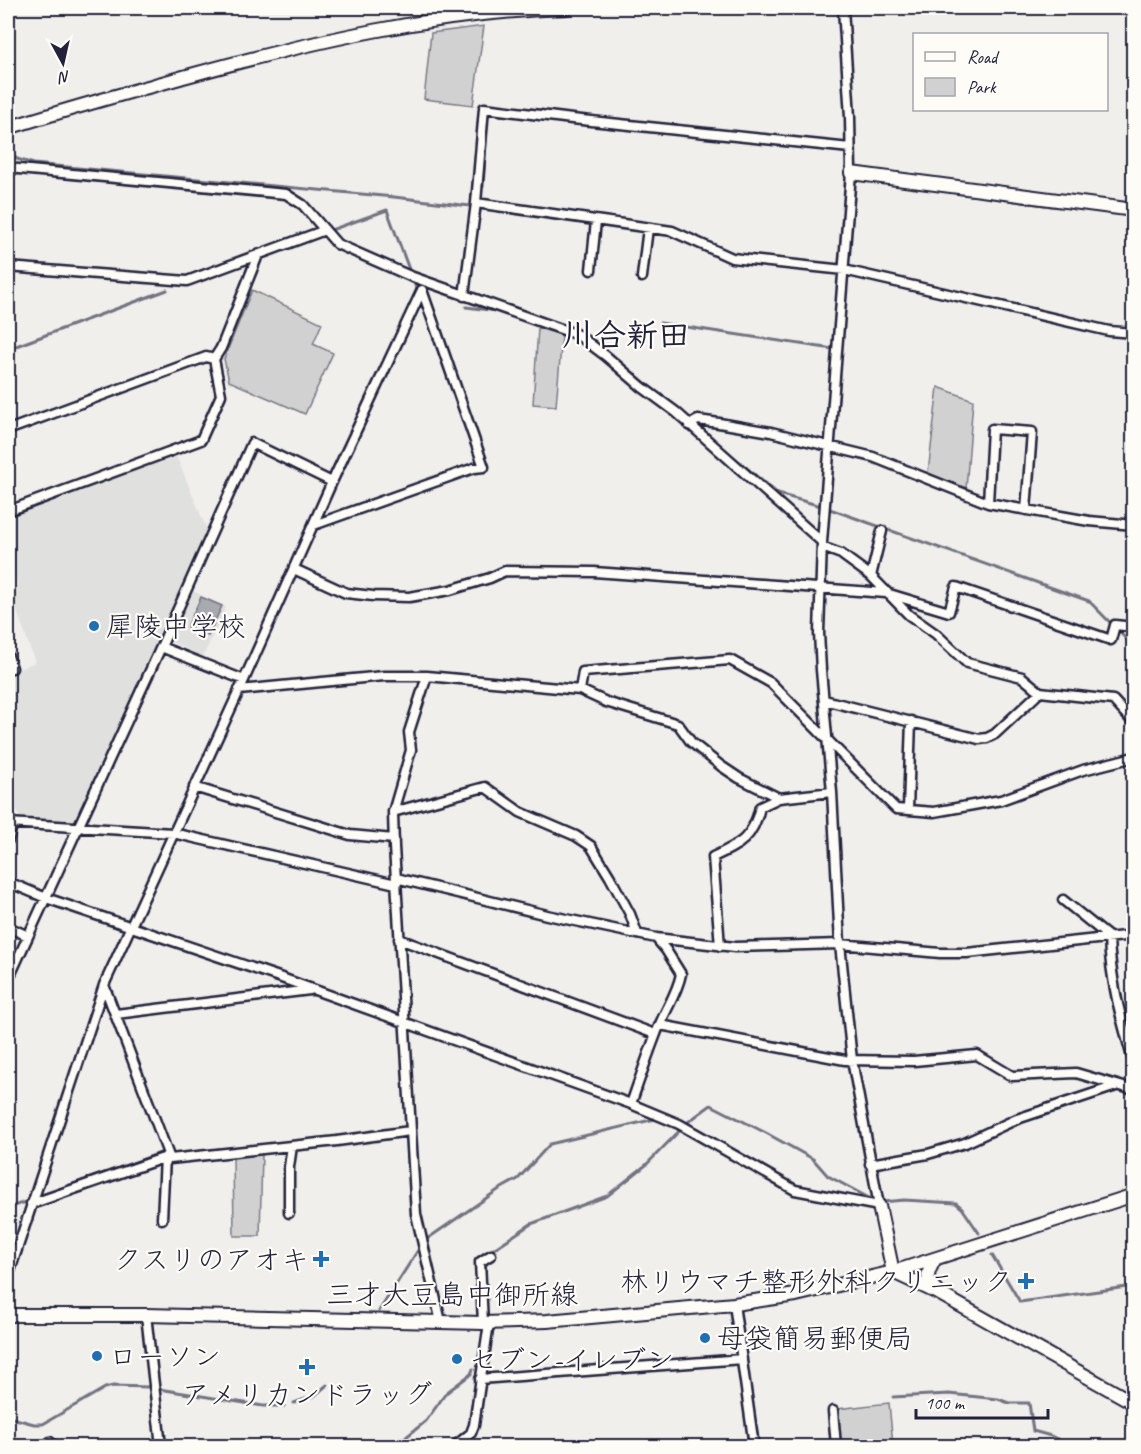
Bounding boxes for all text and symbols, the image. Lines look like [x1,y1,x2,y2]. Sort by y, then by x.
north arrow [33,33,93,93]
legend [913,33,1108,111]
text: Road [967,46,1000,68]
text: N [56,66,71,88]
text: Park [967,76,997,98]
district label: 川合新田 [562,315,690,356]
place label: 犀陵中学校 [106,609,246,644]
marker: 犀陵中学校 [87,619,101,633]
place label: クスリのアオキ [114,1242,309,1277]
marker: クスリのアオキ [314,1252,328,1266]
place label: 林リウマチ整形外科クリニック [620,1264,1012,1299]
marker: 林リウマチ整形外科クリニック [1017,1272,1035,1290]
street label: 三才大豆島中御所線 [326,1277,578,1312]
place label: 母袋簡易郵便局 [717,1321,913,1356]
marker: 母袋簡易郵便局 [698,1331,712,1345]
place label: ローソン [109,1339,221,1374]
place label: セブン-イレブン [469,1342,674,1377]
marker: ローソン [90,1349,104,1363]
marker: セブン-イレブン [450,1352,464,1366]
marker: アメリカンドラッグ [300,1360,314,1374]
place label: アメリカンドラッグ [182,1377,432,1412]
scale bar [916,1382,1048,1420]
text: 100 m [925,1392,966,1414]

